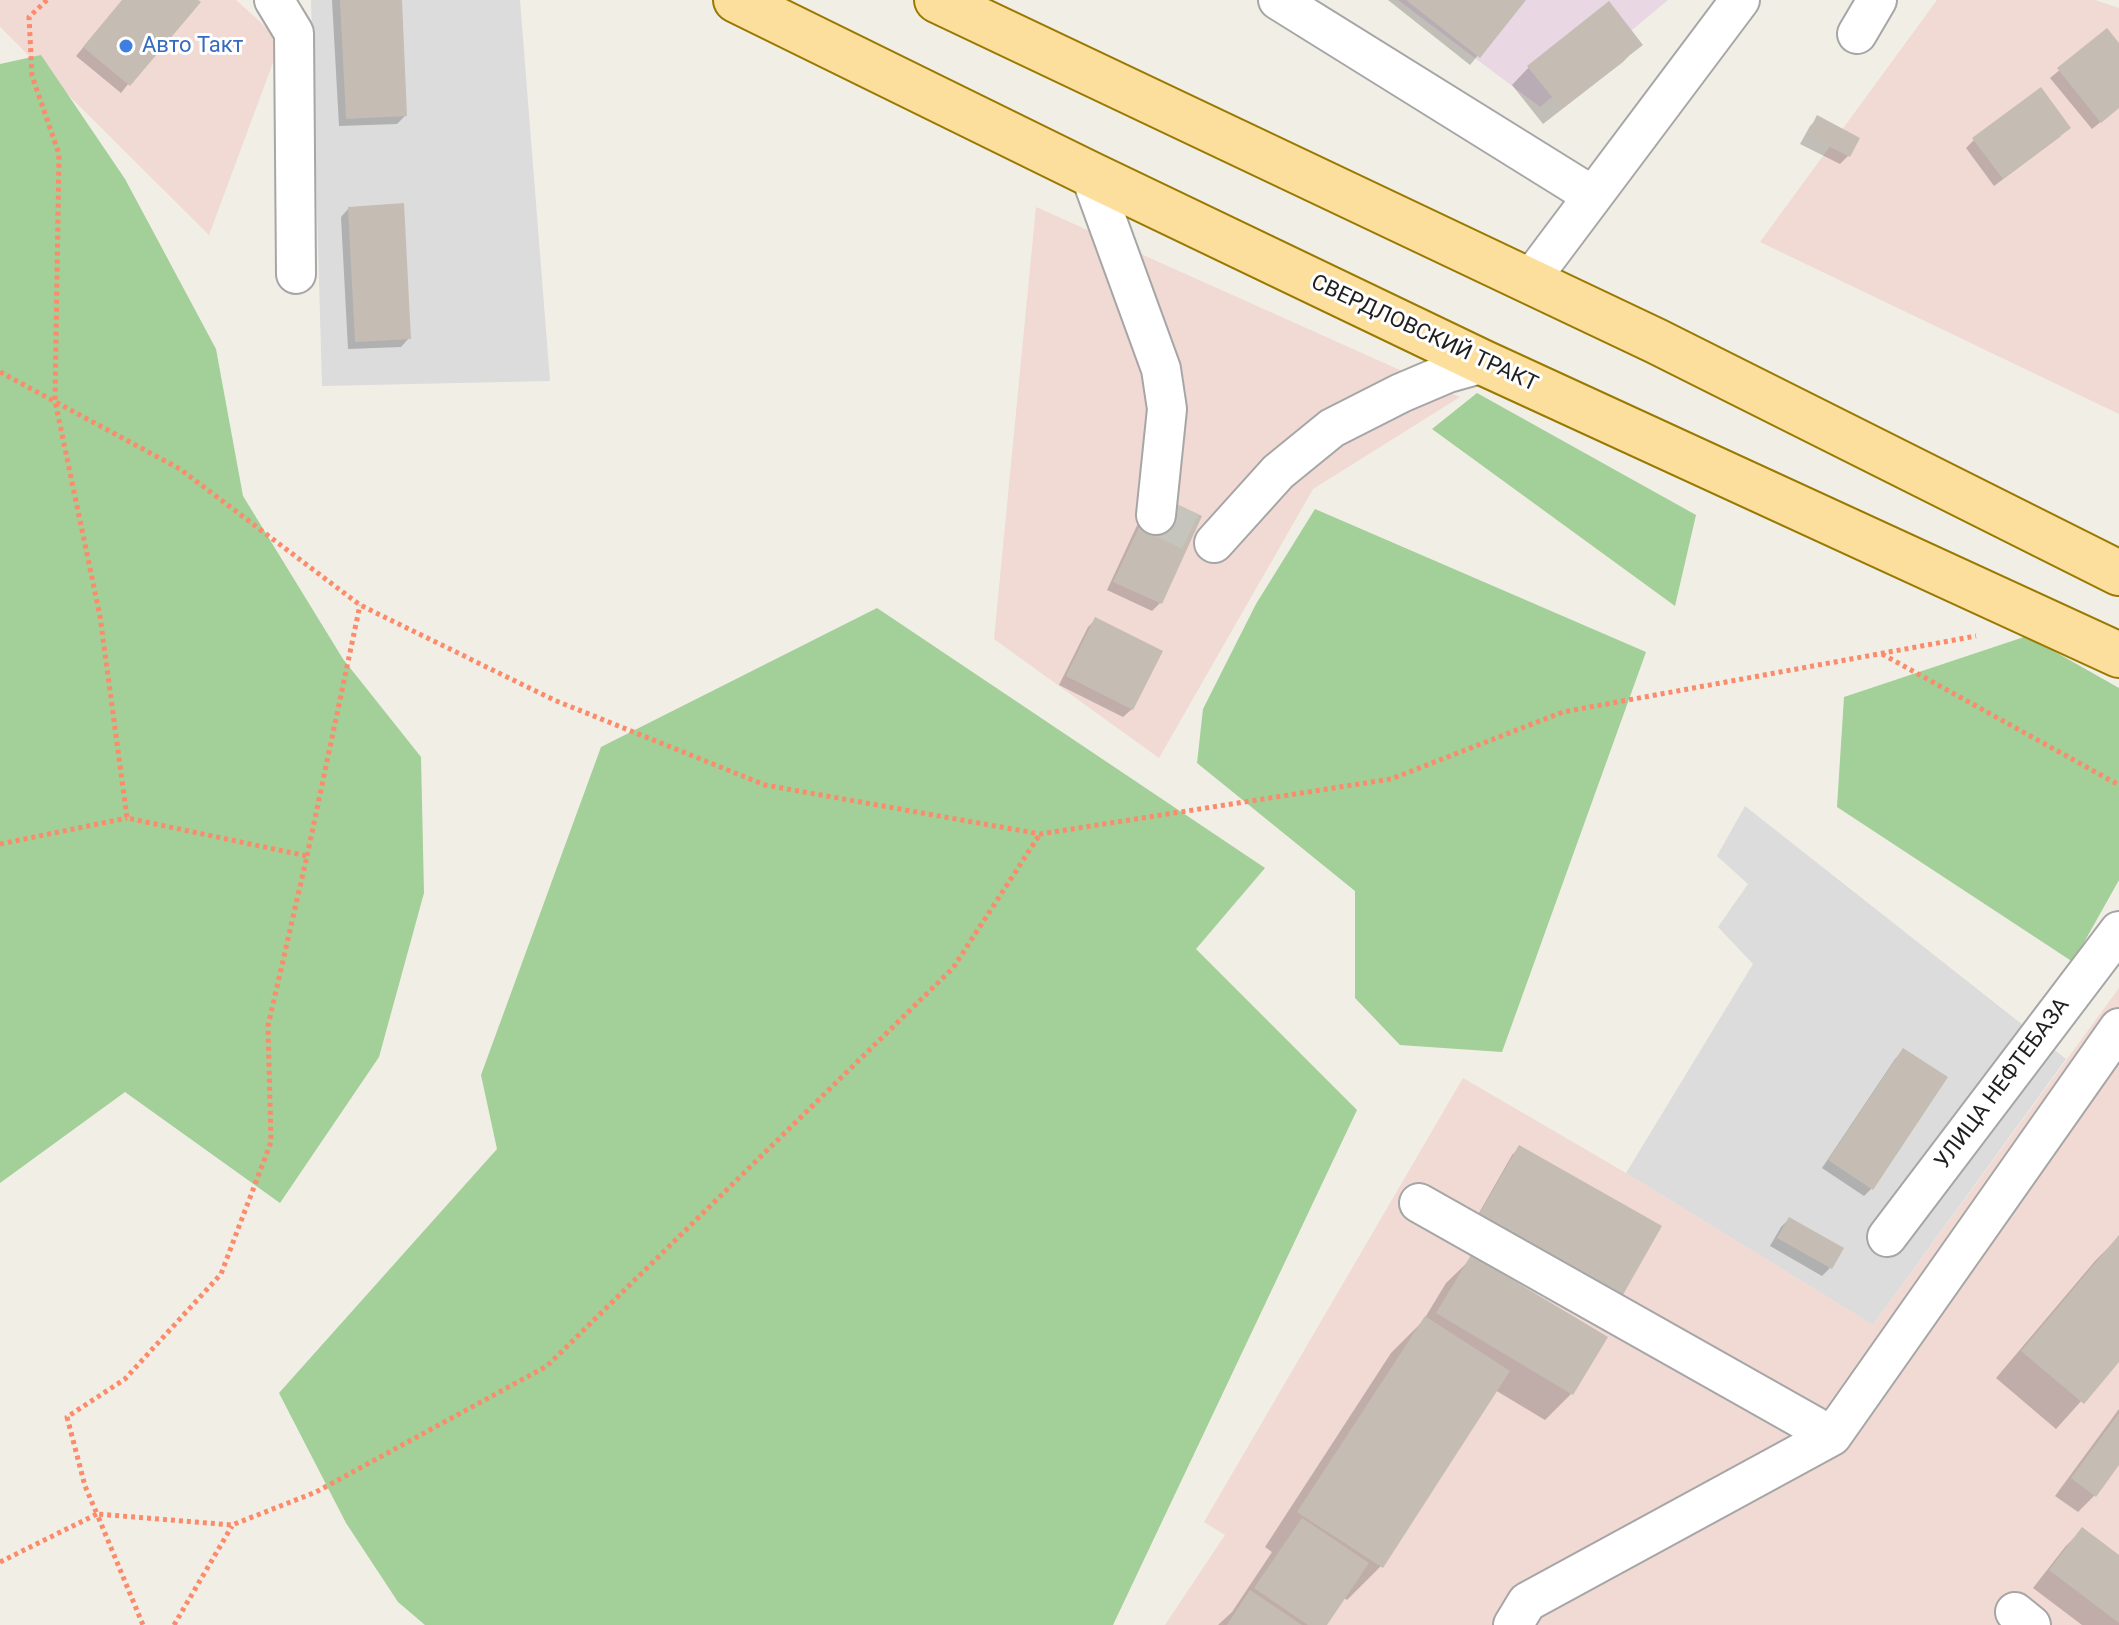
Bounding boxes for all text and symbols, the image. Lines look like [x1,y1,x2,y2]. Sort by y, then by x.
place label: Авто Такт [142,33,243,59]
marker: Авто Такт [117,37,135,55]
street label: СВЕРДЛОВСКИЙ ТРАКТ [1306,270,1542,398]
street label: УЛИЦА НЕФТЕБАЗА [1930,993,2076,1175]

